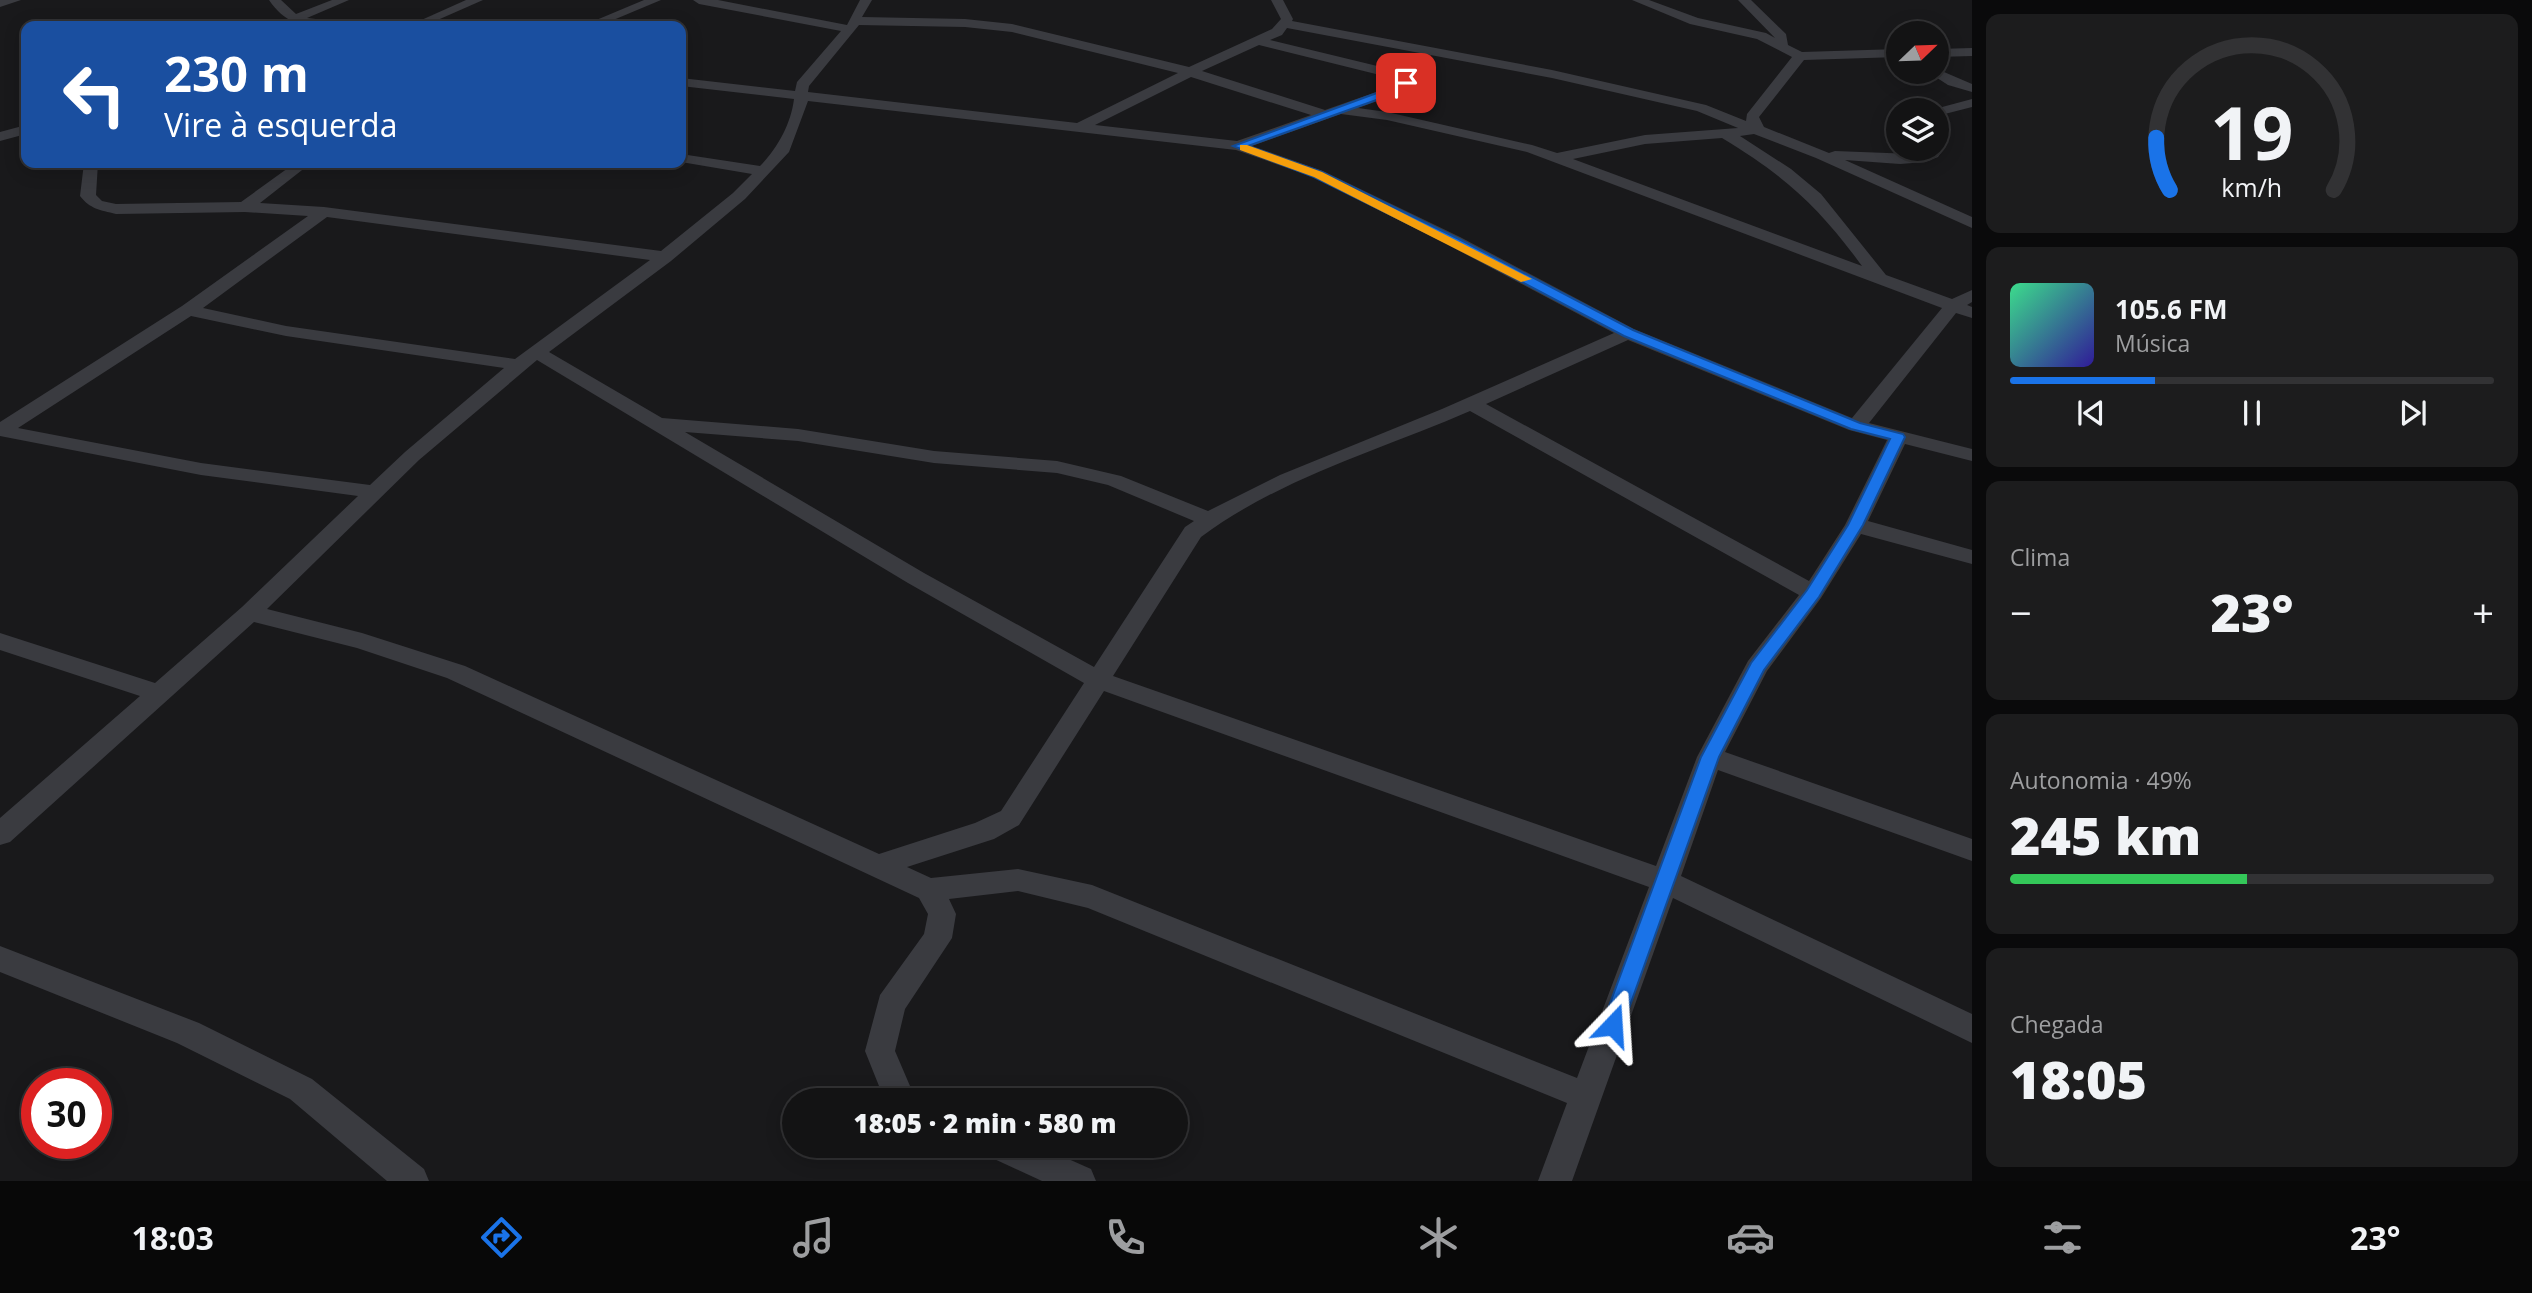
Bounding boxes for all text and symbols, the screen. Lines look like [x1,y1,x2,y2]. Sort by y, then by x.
north arrow [1886,21,1950,84]
map controls [1886,21,1949,161]
text: 230 m [164,40,309,106]
icon: left [49,49,140,140]
pin [1376,53,1436,113]
icon: arrive [1387,64,1425,102]
text: 19 [2210,82,2294,181]
button: layers [1886,98,1949,161]
text: Vire à esquerda [164,103,397,146]
text: km/h [2222,170,2282,204]
text: 105.6 FM [2115,291,2227,327]
text: Música [2115,327,2190,359]
icon: previous [2072,394,2110,432]
icon: pause [2233,394,2271,432]
icon: next [2394,394,2432,432]
text: Clima [2010,541,2070,573]
text: 23° [2211,576,2293,647]
text: − [2010,586,2032,638]
text: + [2472,586,2494,638]
text: Autonomia · 49% [2010,764,2192,796]
text: 245 km [2010,799,2201,870]
position arrow [1576,988,1650,1062]
text: Chegada [2010,1008,2104,1040]
text: 18:05 [2010,1043,2147,1114]
speed limit sign: 30 [21,1068,112,1159]
text: 18:05 · 2 min · 580 m [854,1105,1116,1141]
icon: directions [477,1213,526,1262]
icon: music [789,1213,838,1262]
icon: phone [1101,1213,1150,1262]
icon: climate [1414,1213,1463,1262]
icon: car [1726,1213,1775,1262]
icon: filters [2038,1213,2087,1262]
text: 18:03 [132,1216,214,1259]
text: 23° [2350,1216,2400,1259]

